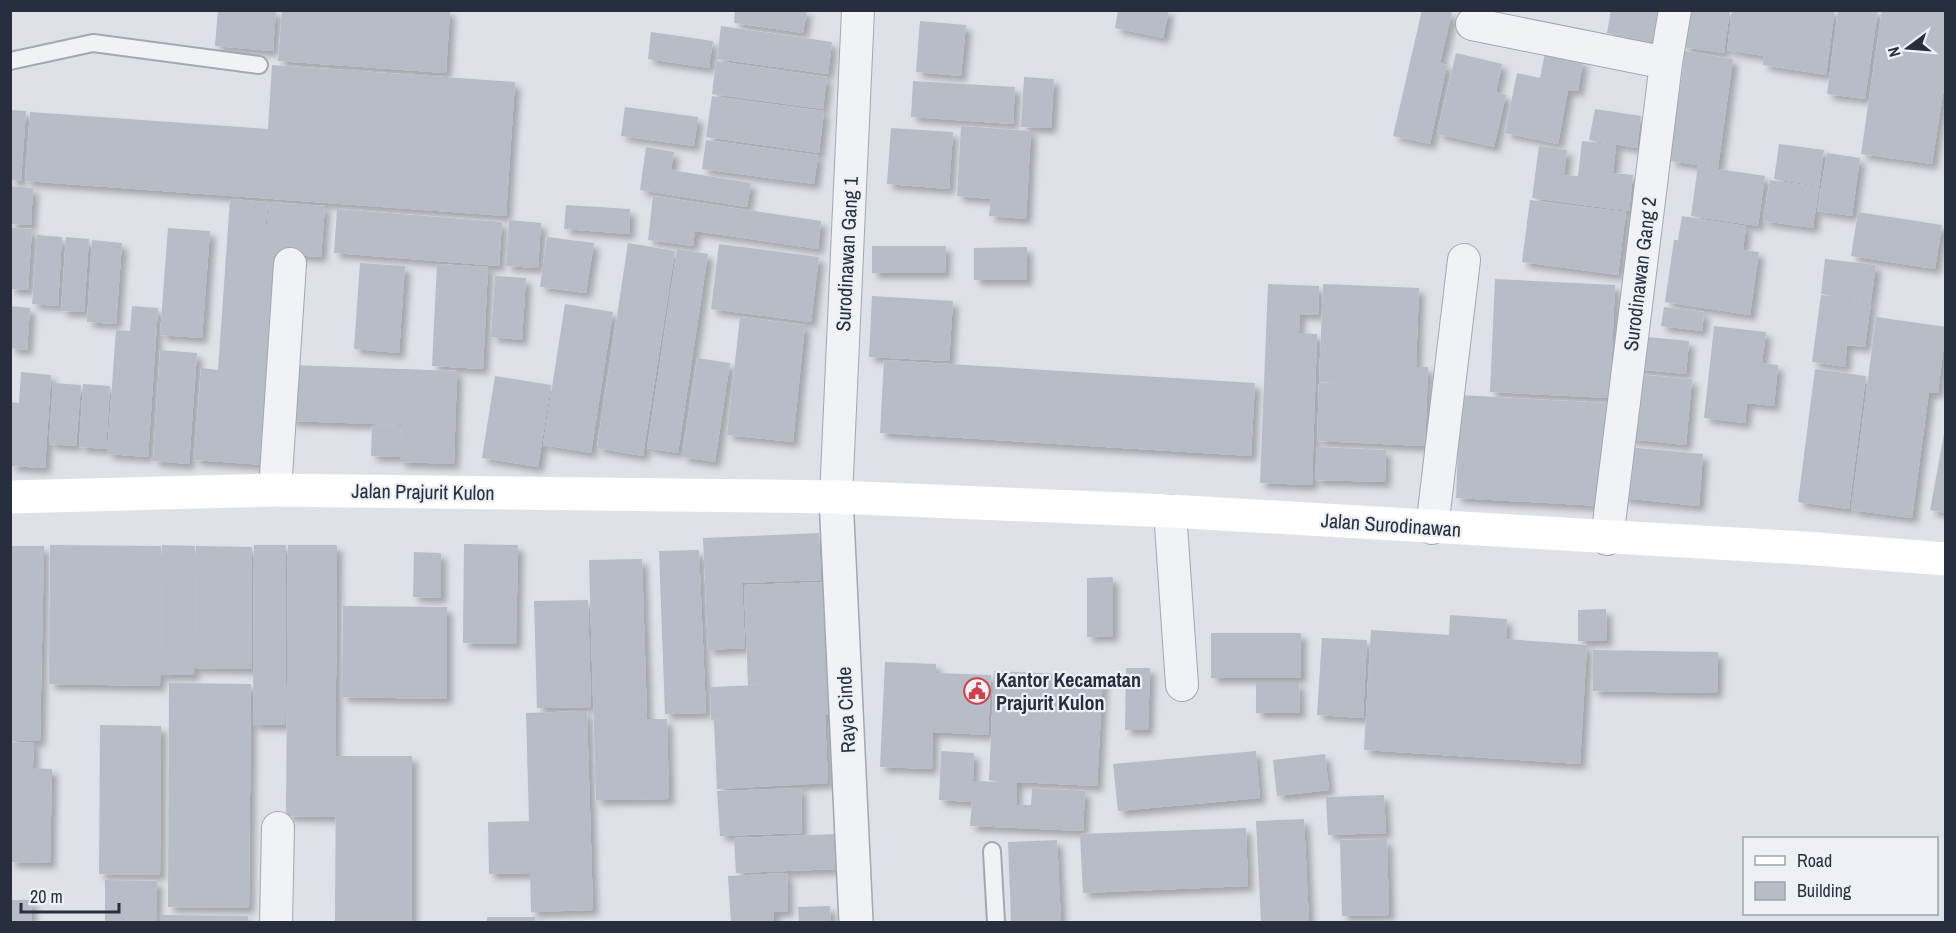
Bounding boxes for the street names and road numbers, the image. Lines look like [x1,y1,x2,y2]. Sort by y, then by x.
street label: Surodinawan Gang 1 [829,176,864,332]
street label: Surodinawan Gang 2 [1617,195,1662,353]
street label: Jalan Prajurit Kulon [351,477,495,506]
street label: Jalan Surodinawan [1320,506,1462,543]
street label: Raya Cinde [830,666,861,754]

